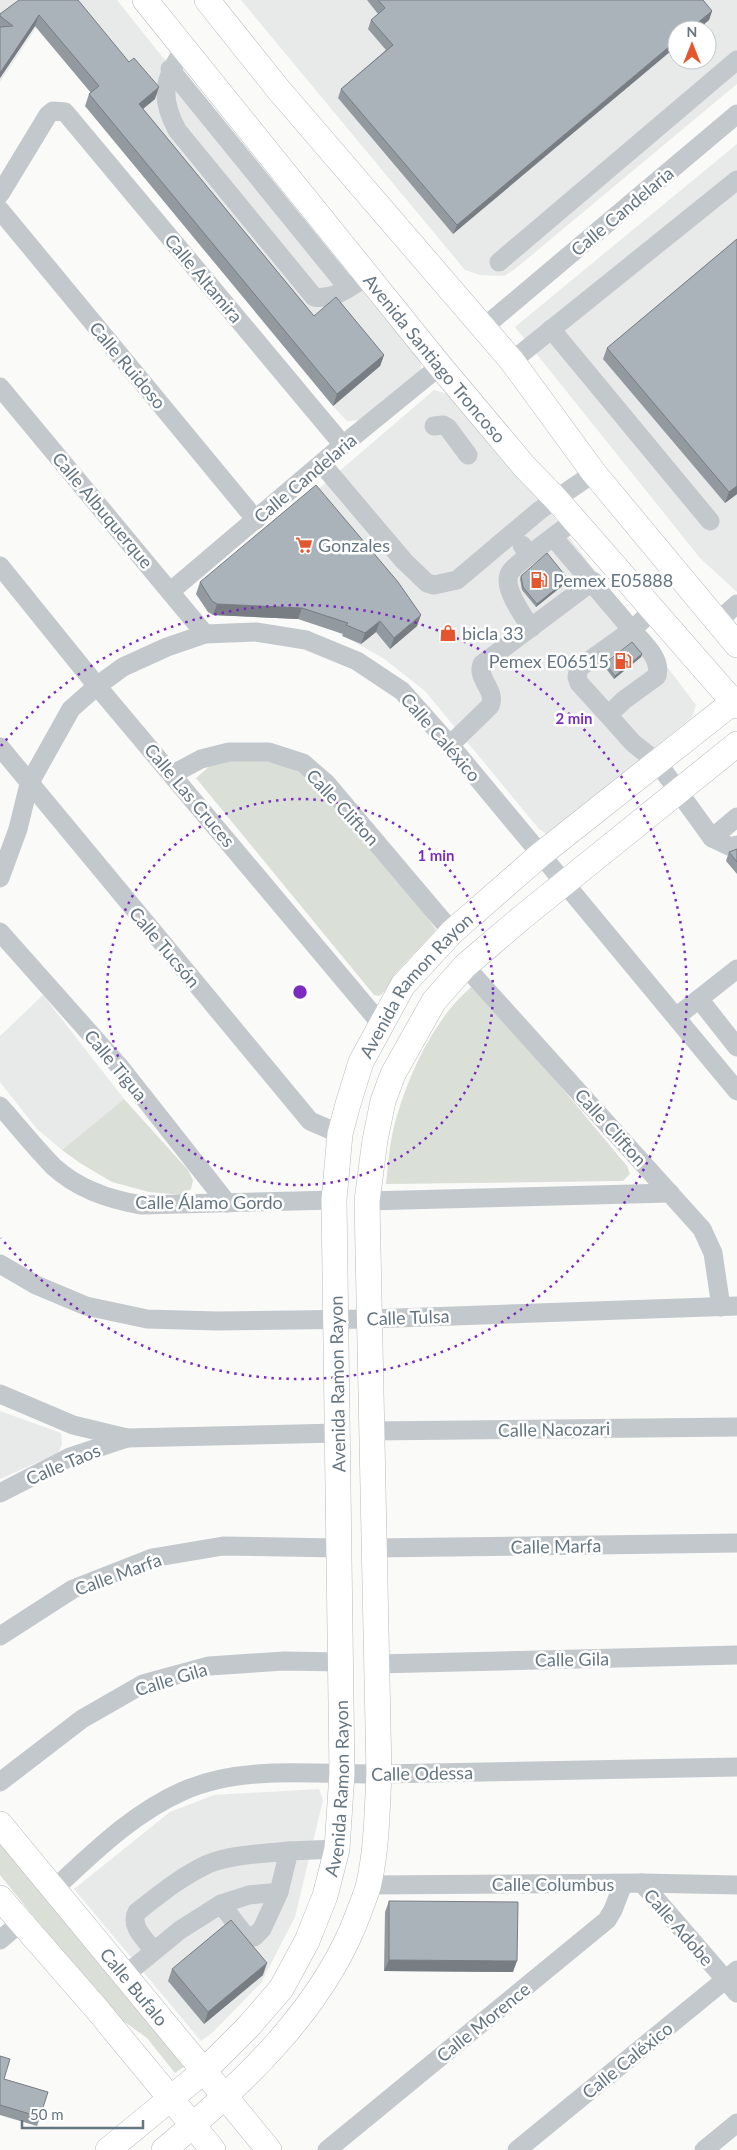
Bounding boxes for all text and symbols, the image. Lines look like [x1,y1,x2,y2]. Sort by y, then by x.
north arrow [667,20,717,70]
text: N [687,23,697,40]
street label: Calle Candelaria [566,162,678,260]
street label: Calle Altamira [160,229,248,327]
street label: Avenida Santiago Troncoso [359,270,511,447]
street label: Calle Ruidoso [85,317,171,413]
street label: Calle Candelaria [249,429,361,527]
street label: Calle Albuquerque [48,447,158,573]
place label: Gonzales [318,534,390,556]
supermarket icon: Gonzales [294,535,314,555]
place label: Pemex E05888 [553,569,673,591]
fuel station icon: Pemex E05888 [529,570,549,590]
place label: bicla 33 [462,622,524,644]
shop icon: bicla 33 [438,623,458,643]
place label: Pemex E06515 [489,650,609,672]
fuel station icon: Pemex E06515 [613,651,633,671]
street label: Calle Caléxico [397,688,485,786]
text: 2 min [555,709,593,727]
street label: Calle Las Cruces [140,739,240,851]
street label: Calle Clifton [302,764,384,850]
text: 1 min [417,846,455,864]
street label: Calle Tucsón [125,902,205,992]
street label: Avenida Ramon Rayon [354,908,477,1062]
centre of rings [291,983,309,1001]
street label: Calle Tigua [80,1025,152,1105]
street label: Calle Clifton [570,1084,652,1170]
street label: Calle Álamo Gordo [135,1191,283,1213]
street label: Avenida Ramon Rayon [324,1295,350,1473]
street label: Calle Tulsa [366,1305,450,1329]
street label: Calle Nacozari [498,1417,610,1441]
street label: Calle Taos [23,1438,104,1489]
street label: Calle Marfa [510,1534,602,1558]
street label: Calle Marfa [72,1548,164,1600]
street label: Calle Gila [535,1647,609,1671]
street label: Calle Gila [132,1658,210,1700]
street label: Avenida Ramon Rayon [319,1700,353,1879]
street label: Calle Odessa [371,1761,473,1785]
street label: Calle Columbus [492,1873,615,1895]
street label: Calle Adobe [640,1884,718,1970]
street label: Calle Bufalo [96,1943,173,2030]
street label: Calle Morence [432,1978,534,2066]
street label: Calle Caléxico [577,2017,677,2103]
scale bar [22,2098,144,2130]
text: 50 m [30,2105,64,2123]

